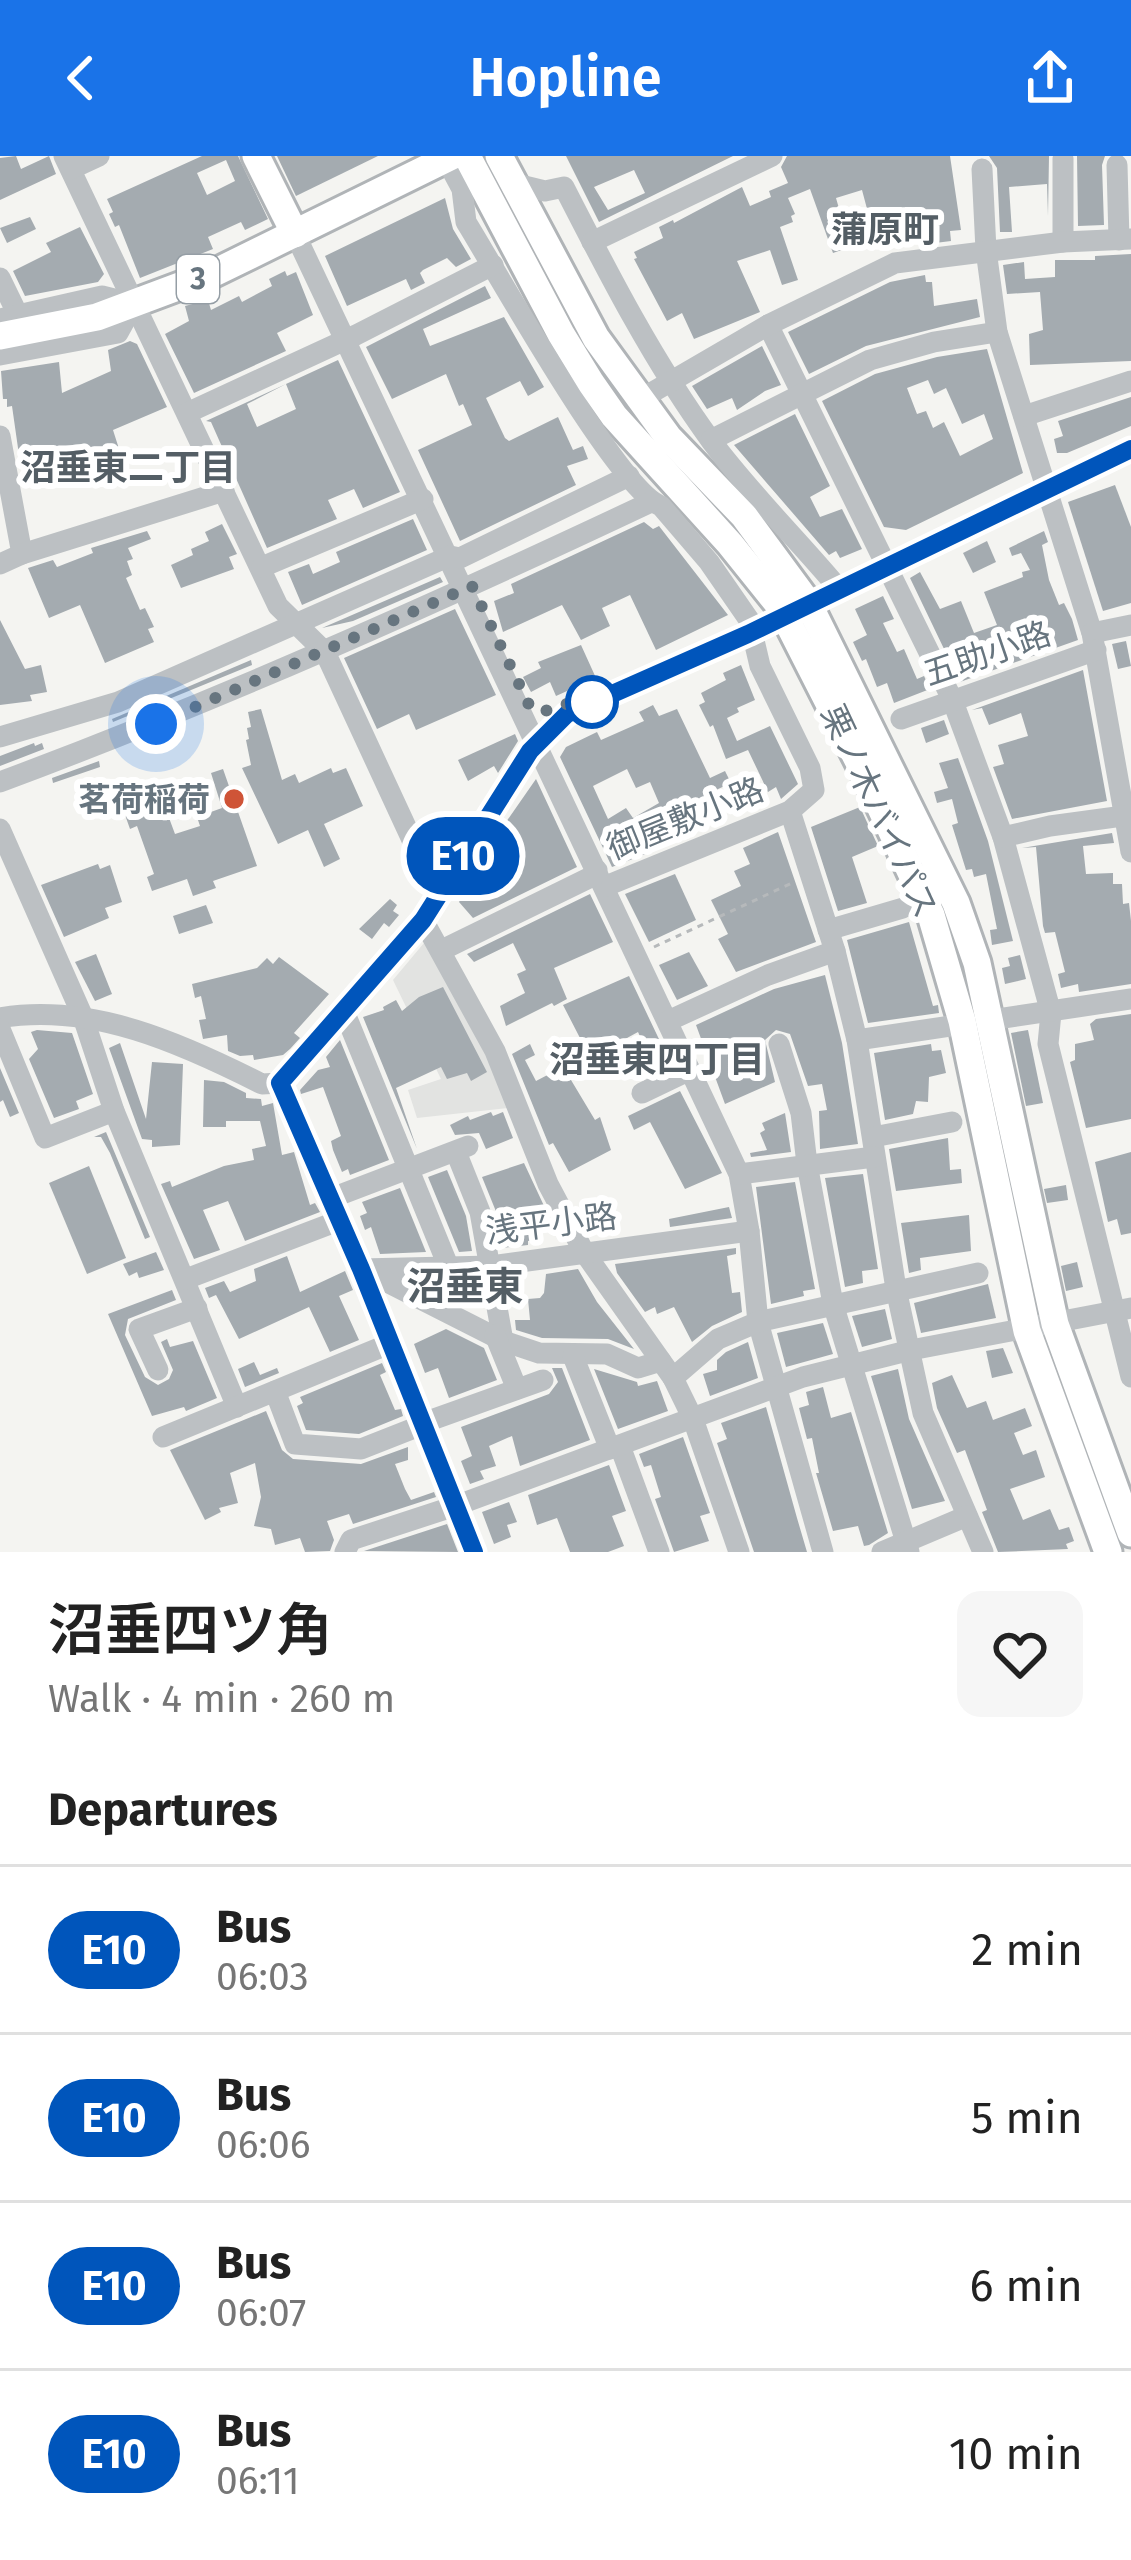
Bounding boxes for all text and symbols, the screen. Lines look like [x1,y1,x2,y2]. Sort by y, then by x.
icon: back [48,45,114,111]
icon: share [1017,45,1083,111]
text: Hopline [469,46,662,110]
district label: 蒲原町 [831,208,939,252]
road number: 3 [177,255,219,303]
district label: 沼垂東二丁目 [20,446,236,490]
street label: 五助小路 [918,614,1056,694]
unlabelled marker [567,677,617,727]
your location [126,694,186,754]
street label: 栗ノ木バイパス [812,699,946,924]
street label: 御屋敷小路 [601,769,769,868]
place label: 茗荷稲荷 [78,780,210,820]
marker: 茗荷稲荷 [221,786,247,812]
line badge: E10 [394,817,532,895]
text: E10 [431,831,495,881]
district label: 沼垂東四丁目 [549,1038,765,1082]
street label: 浅平小路 [483,1196,619,1252]
district label: 沼垂東 [406,1264,524,1310]
button: heart [957,1591,1083,1717]
text: 沼垂四ツ角 [48,1597,333,1665]
text: Walk · 4 min · 260 m [48,1676,395,1722]
text: Departures [48,1783,278,1837]
text: Bus [216,1900,291,1954]
text: 2 min [971,1923,1083,1977]
text: E10 [82,1925,146,1975]
text: 06:03 [216,1954,309,2000]
text: Bus [216,2068,291,2122]
text: 5 min [971,2091,1083,2145]
text: E10 [82,2093,146,2143]
text: 06:06 [216,2122,310,2168]
text: Bus [216,2236,291,2290]
text: 6 min [969,2259,1083,2313]
text: E10 [82,2261,146,2311]
text: 06:07 [216,2290,306,2336]
text: Bus [216,2404,291,2458]
text: 10 min [949,2427,1083,2481]
text: E10 [82,2429,146,2479]
text: 06:11 [216,2458,300,2504]

